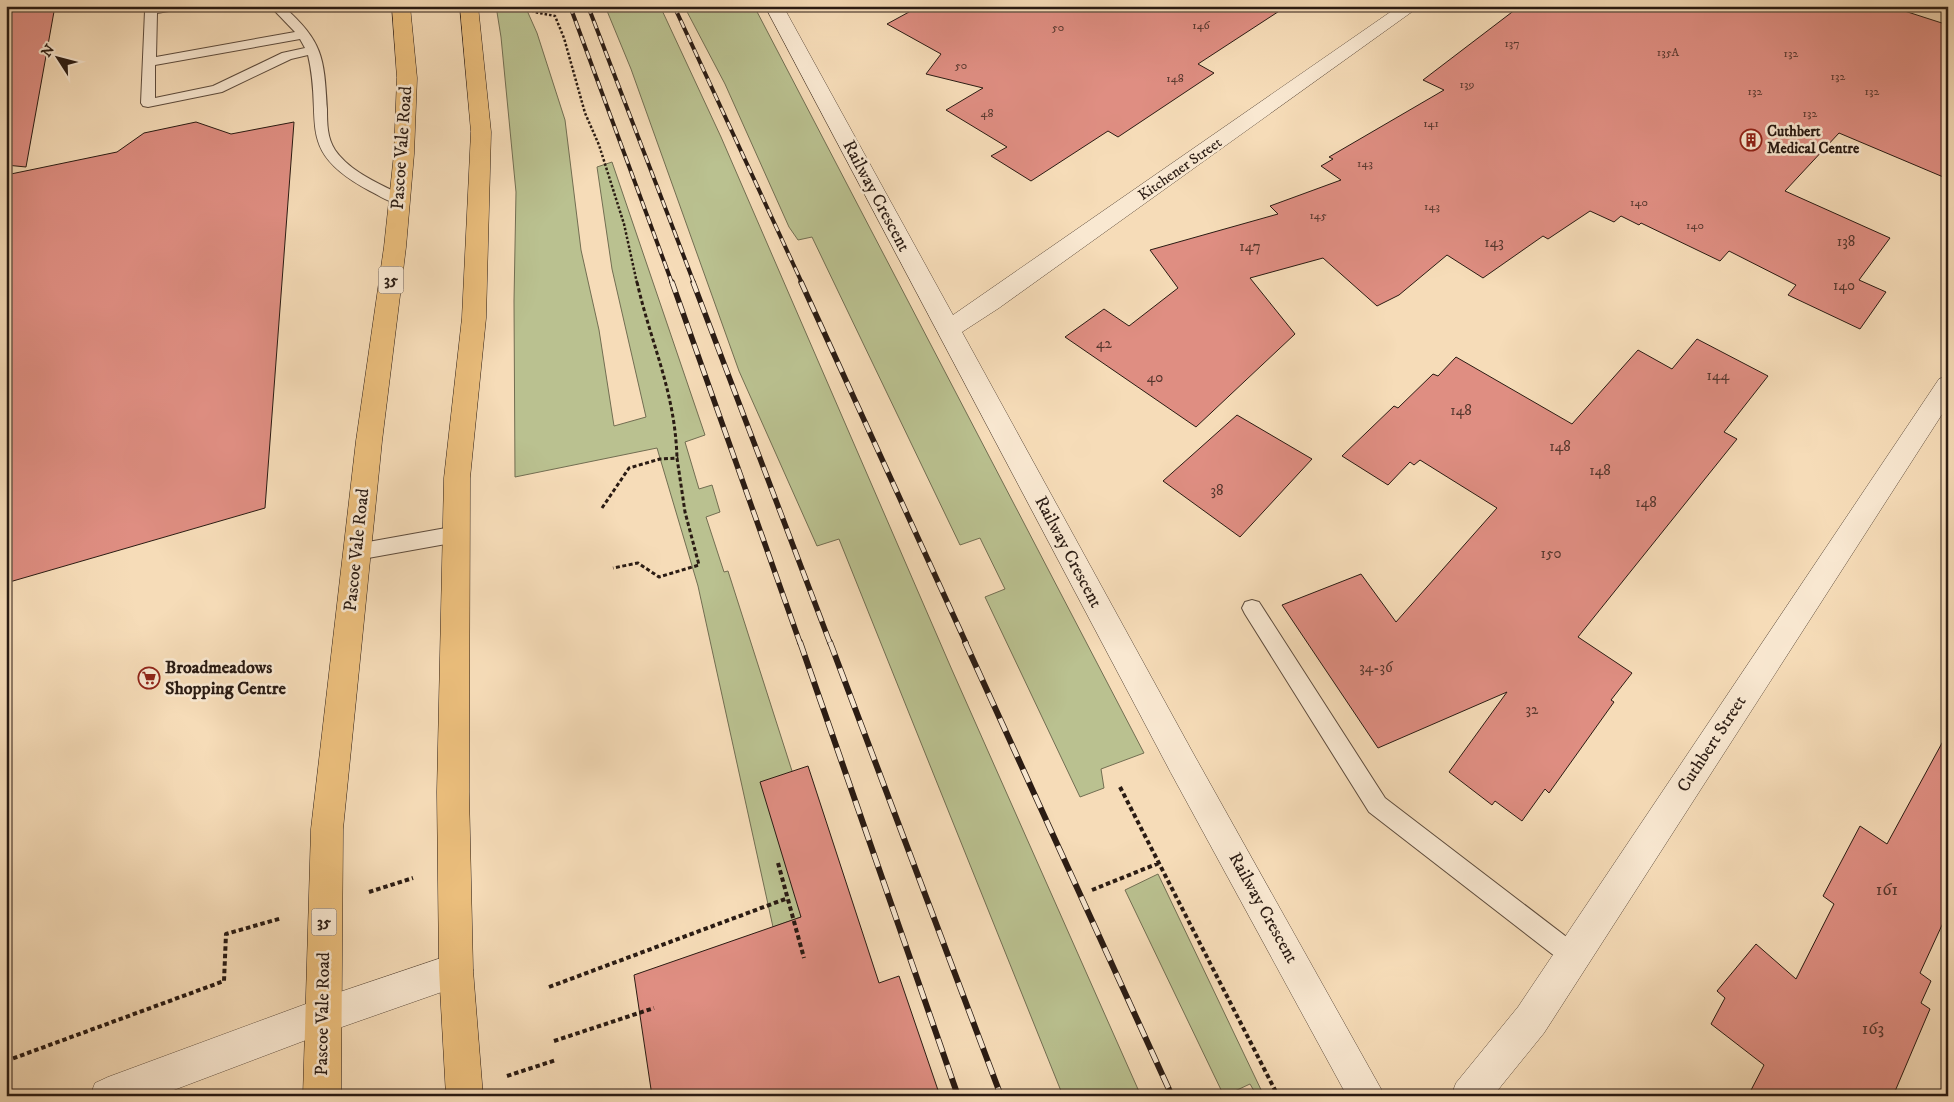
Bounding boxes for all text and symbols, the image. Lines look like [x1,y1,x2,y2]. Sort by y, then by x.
house number: 146 [1192,18,1211,33]
house number: 50 [1052,20,1064,35]
north arrow [32,32,82,82]
house number: 137 [1504,36,1520,51]
text: N [38,41,59,61]
house number: 135A [1657,45,1680,60]
house number: 132 [1784,46,1798,61]
house number: 50 [955,58,967,73]
house number: 132 [1831,69,1845,84]
house number: 148 [1166,71,1184,86]
house number: 139 [1460,77,1474,92]
house number: 132 [1748,84,1762,99]
house number: 132 [1865,84,1879,99]
street label: Pascoe Vale Road [387,85,417,211]
house number: 48 [981,106,993,121]
house number: 132 [1803,106,1817,121]
house number: 141 [1423,116,1439,131]
place label: Cuthbert Medical Centre [1767,122,1860,158]
building icon: Cuthbert Medical Centre [1739,128,1763,152]
street label: Kitchener Street [1134,133,1226,205]
street label: Railway Crescent [837,136,915,256]
house number: 143 [1357,156,1373,171]
house number: 140 [1630,195,1648,210]
house number: 143 [1424,199,1440,214]
house number: 145 [1309,208,1327,223]
house number: 140 [1686,218,1704,233]
house number: 138 [1837,232,1855,251]
house number: 143 [1484,233,1504,252]
house number: 147 [1239,237,1261,256]
road number: 35 [378,266,404,294]
house number: 140 [1833,276,1855,295]
house number: 42 [1096,334,1113,353]
house number: 144 [1707,366,1730,385]
house number: 40 [1147,368,1163,387]
house number: 148 [1450,401,1472,420]
house number: 148 [1549,437,1571,456]
house number: 148 [1589,461,1611,480]
house number: 38 [1210,481,1224,500]
street label: Pascoe Vale Road [340,487,374,613]
street label: Railway Crescent [1029,492,1107,612]
house number: 148 [1635,493,1657,512]
house number: 150 [1541,544,1561,563]
place label: Broadmeadows Shopping Centre [165,657,287,700]
house number: 34-36 [1359,658,1394,677]
supermarket icon: Broadmeadows Shopping Centre [137,666,161,690]
street label: Cuthbert Street [1673,691,1751,796]
house number: 32 [1526,700,1539,719]
street label: Railway Crescent [1223,849,1303,967]
house number: 161 [1876,879,1898,901]
road number: 35 [312,909,336,936]
street label: Pascoe Vale Road [311,952,335,1076]
house number: 163 [1862,1018,1884,1040]

